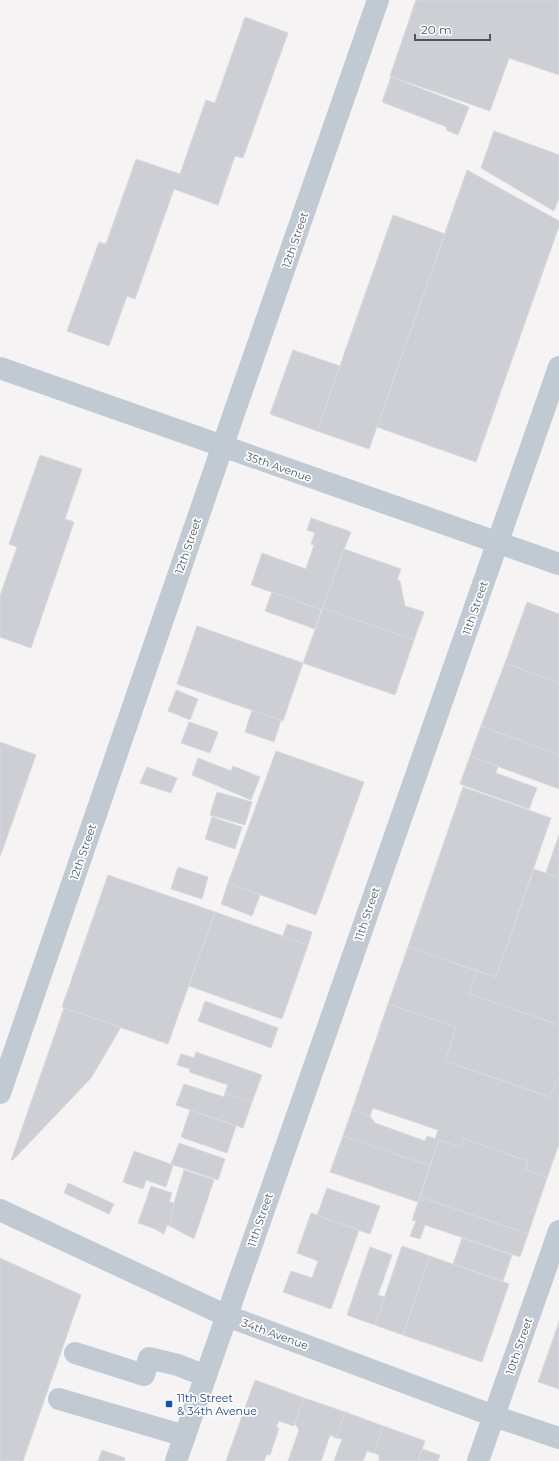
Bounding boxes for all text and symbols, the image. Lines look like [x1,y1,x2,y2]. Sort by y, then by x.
scale bar [415,16,490,42]
text: 20 m [421,22,452,37]
street label: 12th Street [279,210,311,270]
street label: 35th Avenue [244,449,314,485]
street label: 12th Street [172,516,204,576]
street label: 11th Street [459,579,491,637]
street label: 12th Street [67,822,99,882]
street label: 11th Street [351,885,383,943]
street label: 11th Street [244,1191,276,1249]
street label: 34th Avenue [240,1315,311,1353]
street label: 10th Street [503,1315,535,1376]
place label: 11th Street & 34th Avenue [177,1391,257,1418]
marker: 11th Street & 34th Avenue [164,1399,174,1409]

